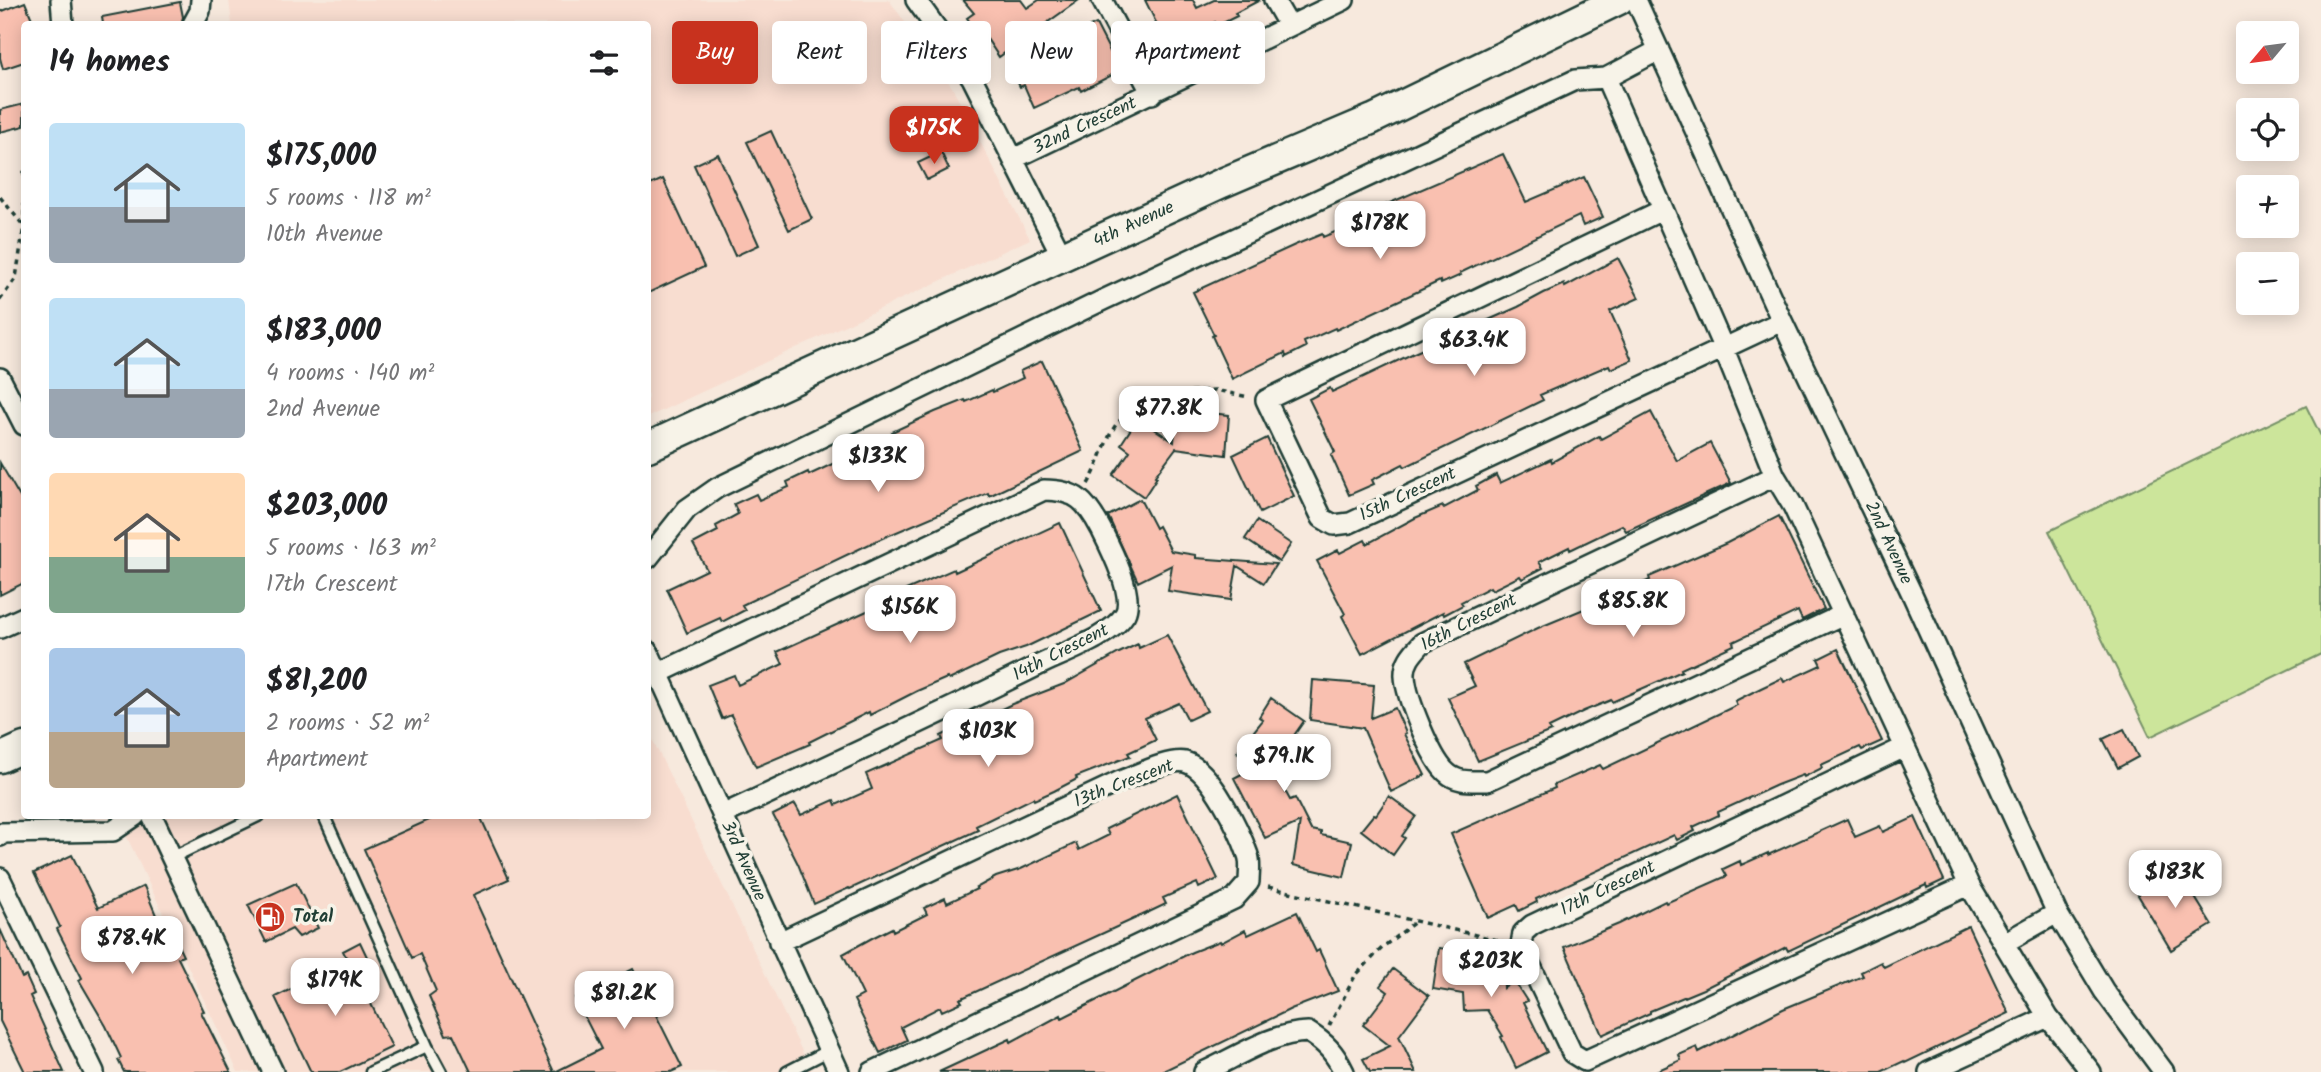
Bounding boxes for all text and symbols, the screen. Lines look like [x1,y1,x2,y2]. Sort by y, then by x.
chip: Buy [672,21,758,84]
chip: Rent [772,21,867,84]
chip: Filters [881,21,991,84]
chip: New [1005,21,1097,84]
chip: Apartment [1111,21,1265,84]
north arrow [2236,21,2300,84]
map controls [2236,21,2299,315]
text: 14 homes [49,39,170,87]
icon: filters [585,44,623,82]
street label: 32nd Crescent [1028,89,1143,163]
button: locate [2236,98,2299,161]
pin: $175K [885,106,983,166]
text: $175K [906,111,962,147]
text: $175,000 [266,133,376,181]
icon: home [105,151,189,235]
button: + [2236,175,2299,238]
text: 5 rooms · 118 m² [266,181,431,217]
street label: 4th Avenue [1089,194,1179,256]
pin: $178K [1331,202,1429,261]
text: $178K [1351,206,1409,242]
text: 10th Avenue [266,217,383,253]
button: − [2236,252,2299,315]
text: $183,000 [266,308,381,356]
pin: $63.4K [1417,318,1531,378]
text: $63.4K [1439,323,1509,359]
icon: home [105,326,189,410]
text: 4 rooms · 140 m² [266,356,434,392]
pin: $77.8K [1112,386,1226,446]
text: $77.8K [1135,391,1203,427]
text: 2nd Avenue [266,392,380,428]
pin: $133K [829,434,927,494]
text: $133K [848,439,908,475]
street label: 15th Crescent [1355,459,1462,530]
text: $203,000 [266,483,387,531]
street label: 2nd Avenue [1856,496,1920,590]
icon: home [105,501,189,585]
text: 5 rooms · 163 m² [266,531,436,567]
text: 17th Crescent [266,567,398,603]
pin: $85.8K [1576,580,1690,639]
text: $85.8K [1597,584,1669,620]
pin: $156K [861,586,959,645]
street label: 16th Crescent [1416,586,1523,660]
text: $156K [881,590,939,626]
street label: 14th Crescent [1008,616,1115,690]
text: $81,200 [266,658,367,706]
icon: home [105,676,189,760]
text: 2 rooms · 52 m² [266,706,429,742]
pin: $103K [939,710,1037,769]
text: $103K [959,714,1017,750]
pin: $79.1K [1227,734,1341,794]
text: $79.1K [1253,739,1315,775]
text: Apartment [266,742,368,778]
street label: 13th Crescent [1070,751,1179,816]
street label: 3rd Avenue [712,816,774,906]
pin: $183K [2126,850,2224,910]
street label: 17th Crescent [1555,853,1662,925]
text: $183K [2145,855,2205,891]
fuel station icon: Total [253,900,287,934]
place label: Total [293,903,333,932]
pin: $78.4K [75,916,189,976]
text: $78.4K [97,921,167,957]
pin: $203K [1442,940,1540,999]
text: $203K [1458,944,1524,980]
pin: $179K [286,958,384,1018]
text: $179K [307,963,363,999]
pin: $81.2K [567,972,681,1031]
text: $81.2K [591,976,657,1012]

